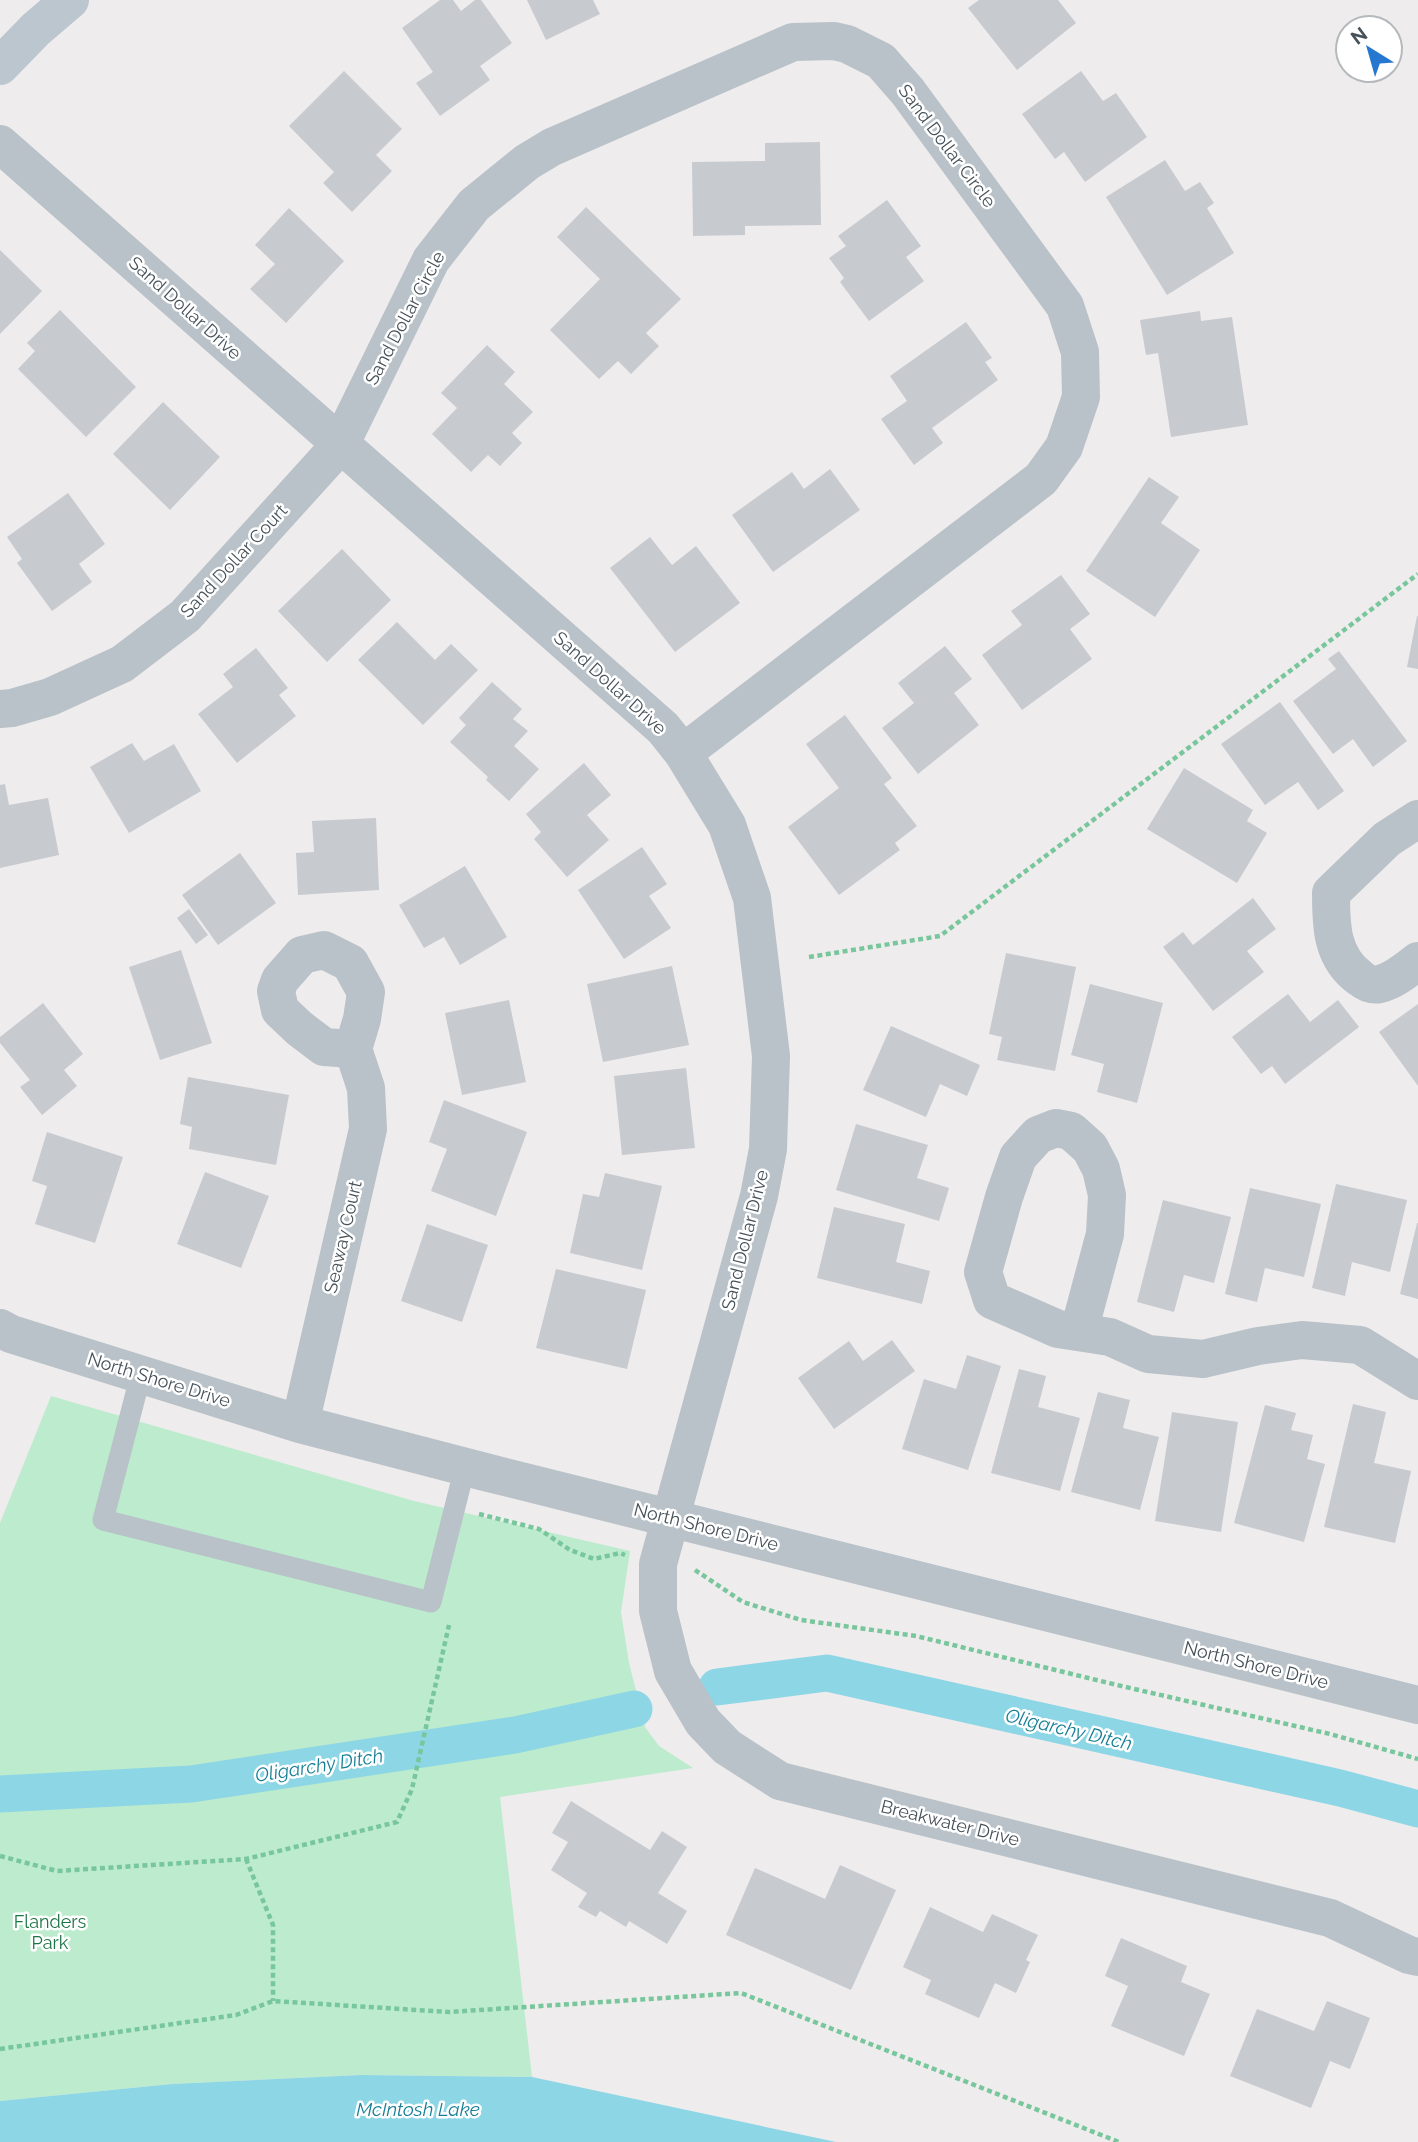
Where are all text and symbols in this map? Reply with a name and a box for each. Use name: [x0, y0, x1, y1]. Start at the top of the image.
north arrow: [1334, 14, 1404, 84]
text: N: [1346, 22, 1371, 49]
street label: Sand Dollar Circle: [894, 80, 1001, 212]
street label: Sand Dollar Circle: [360, 247, 449, 388]
street label: Sand Dollar Drive: [125, 252, 246, 364]
street label: Sand Dollar Court: [176, 500, 291, 622]
street label: Sand Dollar Drive: [550, 627, 671, 739]
street label: Sand Dollar Drive: [717, 1167, 772, 1312]
street label: Seaway Court: [319, 1179, 366, 1295]
street label: North Shore Drive: [85, 1348, 233, 1411]
street label: North Shore Drive: [632, 1498, 781, 1555]
street label: North Shore Drive: [1182, 1636, 1331, 1693]
water label: Oligarchy Ditch: [1004, 1704, 1134, 1754]
water label: Oligarchy Ditch: [253, 1744, 385, 1786]
street label: Breakwater Drive: [879, 1795, 1022, 1850]
park label: Flanders Park: [14, 1911, 87, 1953]
water label: McIntosh Lake: [356, 2098, 480, 2120]

